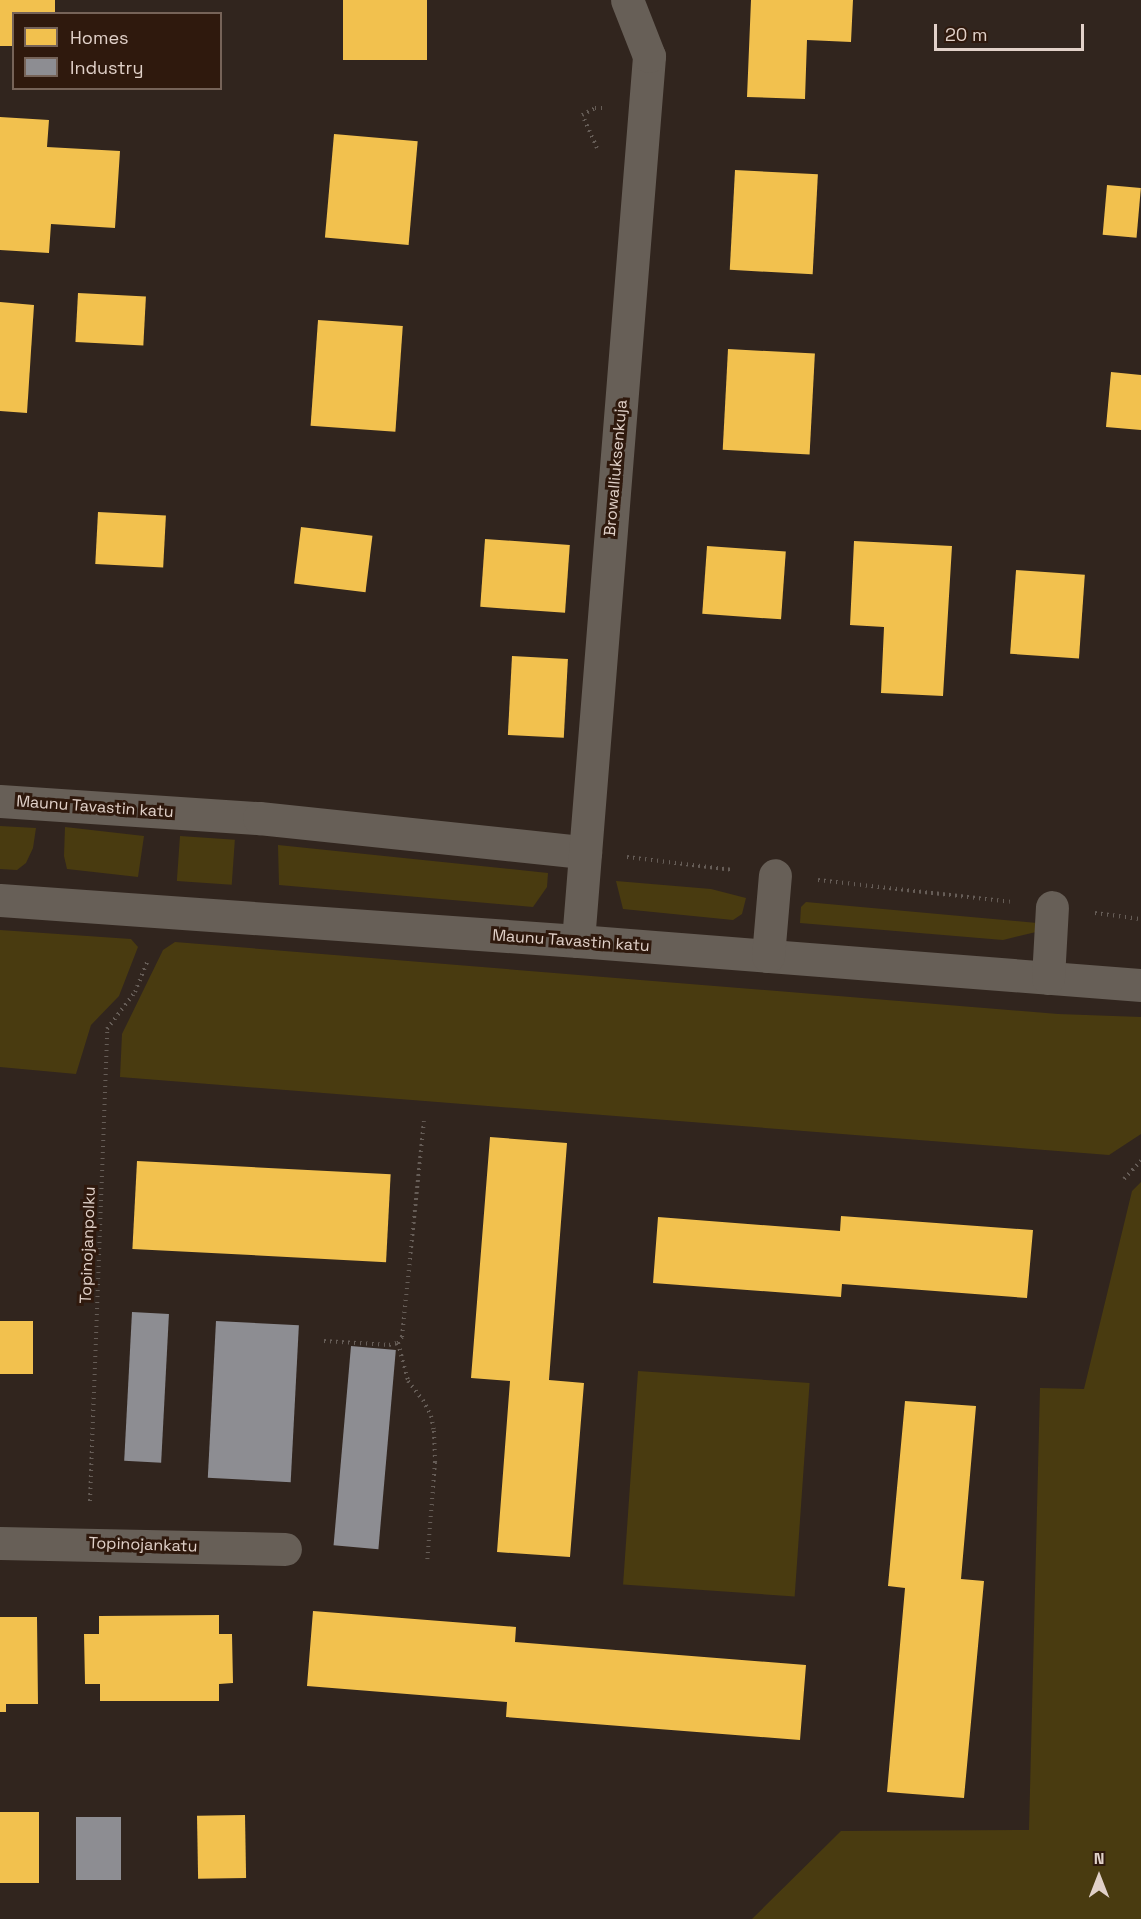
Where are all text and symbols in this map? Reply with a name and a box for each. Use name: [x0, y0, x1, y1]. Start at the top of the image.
legend: [12, 12, 222, 90]
scale bar: [937, 12, 1087, 50]
text: 20 m: [945, 23, 988, 46]
text: Homes: [70, 26, 129, 49]
text: Industry: [70, 56, 143, 79]
street label: Browalliuksenkuja: [600, 399, 632, 537]
street label: Maunu Tavastin katu: [15, 792, 175, 822]
street label: Maunu Tavastin katu: [491, 926, 651, 956]
street label: Topinojanpolku: [76, 1186, 100, 1304]
street label: Topinojankatu: [88, 1534, 198, 1556]
north arrow: [1069, 1847, 1129, 1907]
text: N: [1094, 1848, 1104, 1869]

